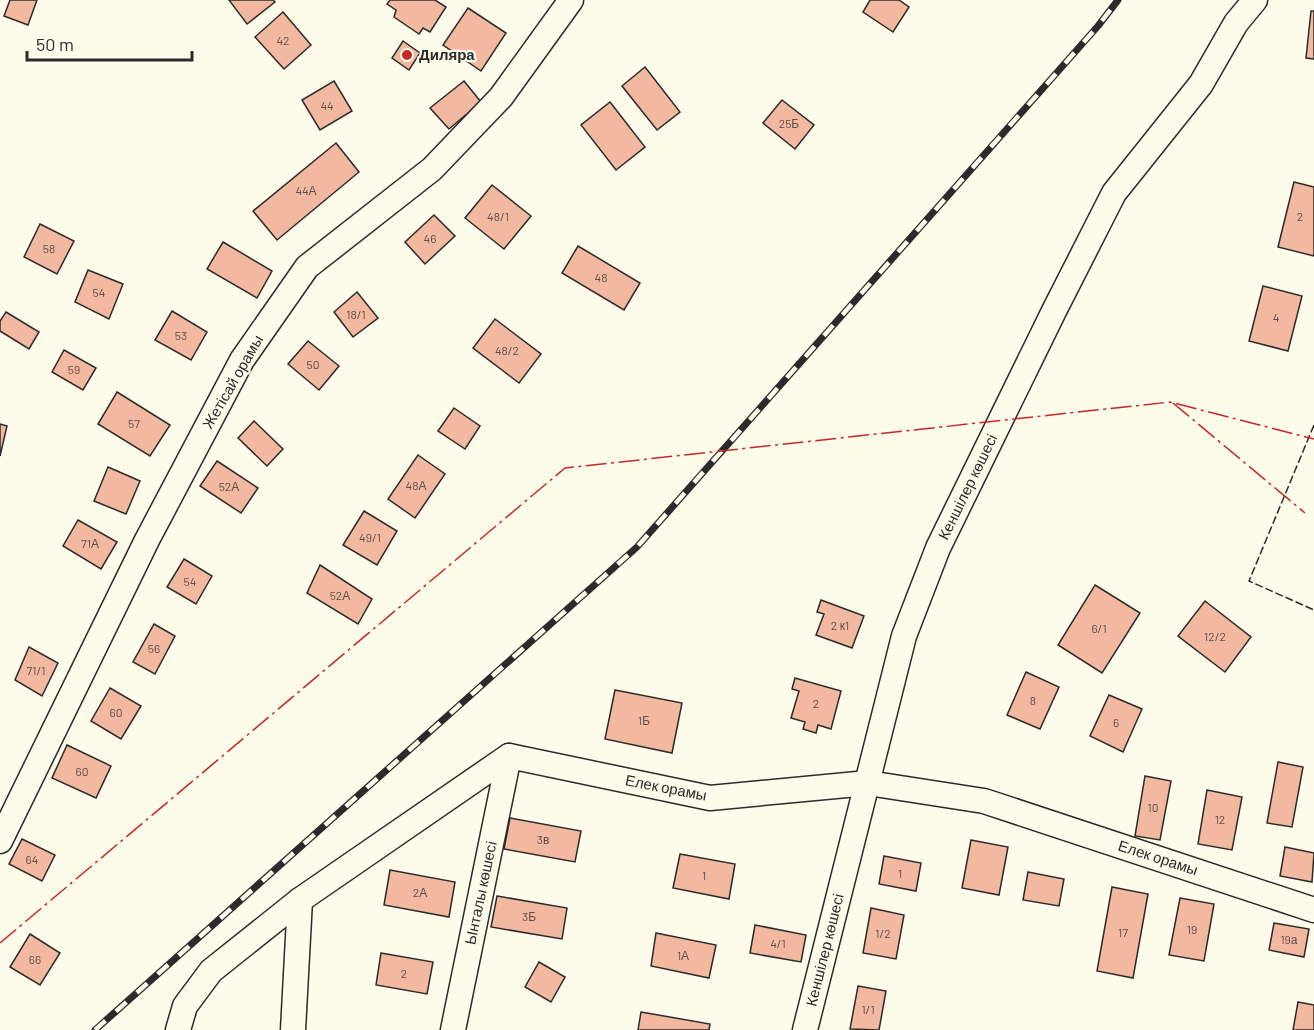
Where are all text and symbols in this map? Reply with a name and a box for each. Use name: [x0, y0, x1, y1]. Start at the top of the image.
scale bar: [27, 24, 192, 62]
text: 50 m: [36, 33, 74, 55]
house number: 42: [276, 33, 290, 47]
place label: Диляра: [419, 45, 475, 63]
marker: Диляра: [400, 48, 414, 62]
house number: 44: [320, 98, 334, 112]
house number: 25Б: [779, 116, 799, 130]
house number: 44А: [295, 183, 317, 197]
house number: 48/1: [487, 209, 509, 223]
house number: 2: [1297, 209, 1303, 223]
house number: 46: [424, 231, 436, 245]
house number: 58: [43, 241, 55, 255]
house number: 48: [595, 270, 607, 284]
house number: 54: [93, 285, 105, 299]
house number: 18/1: [346, 307, 366, 321]
house number: 4: [1273, 310, 1279, 324]
house number: 53: [175, 328, 187, 342]
street label: Жетісай орамы: [198, 332, 266, 431]
house number: 48/2: [495, 343, 519, 357]
house number: 50: [307, 357, 319, 371]
house number: 59: [68, 362, 80, 376]
house number: 57: [128, 416, 140, 430]
street label: Кеншілер көшесі: [934, 431, 1000, 542]
house number: 48А: [406, 478, 426, 492]
house number: 52А: [219, 479, 239, 493]
house number: 49/1: [359, 530, 381, 544]
house number: 71А: [81, 536, 99, 550]
house number: 54: [184, 574, 196, 588]
house number: 52А: [330, 588, 350, 602]
house number: 2 к1: [831, 618, 849, 632]
house number: 6/1: [1091, 621, 1107, 635]
house number: 12/2: [1204, 629, 1226, 643]
house number: 56: [148, 641, 160, 655]
house number: 71/1: [27, 663, 45, 677]
house number: 8: [1030, 693, 1036, 707]
house number: 2: [813, 696, 819, 710]
house number: 60: [110, 705, 122, 719]
house number: 1Б: [638, 713, 650, 727]
house number: 6: [1113, 715, 1119, 729]
house number: 60: [76, 764, 88, 778]
street label: Елек орамы: [624, 770, 709, 804]
house number: 10: [1148, 800, 1158, 814]
house number: 12: [1215, 812, 1225, 826]
house number: 3в: [537, 832, 549, 846]
street label: Елек орамы: [1116, 836, 1200, 878]
street label: Ынталы көшесі: [460, 839, 500, 946]
house number: 64: [26, 852, 38, 866]
house number: 1: [898, 866, 902, 880]
house number: 1: [702, 868, 706, 882]
house number: 2А: [413, 885, 427, 899]
street label: Кеншілер көшесі: [801, 892, 847, 1008]
house number: 3Б: [522, 909, 536, 923]
house number: 19: [1187, 922, 1197, 936]
house number: 17: [1118, 925, 1128, 939]
house number: 1/2: [875, 926, 891, 940]
house number: 19а: [1280, 932, 1298, 946]
house number: 4/1: [770, 936, 786, 950]
house number: 1А: [677, 948, 689, 962]
house number: 66: [29, 952, 41, 966]
house number: 2: [401, 966, 407, 980]
house number: 1/1: [861, 1002, 875, 1016]

